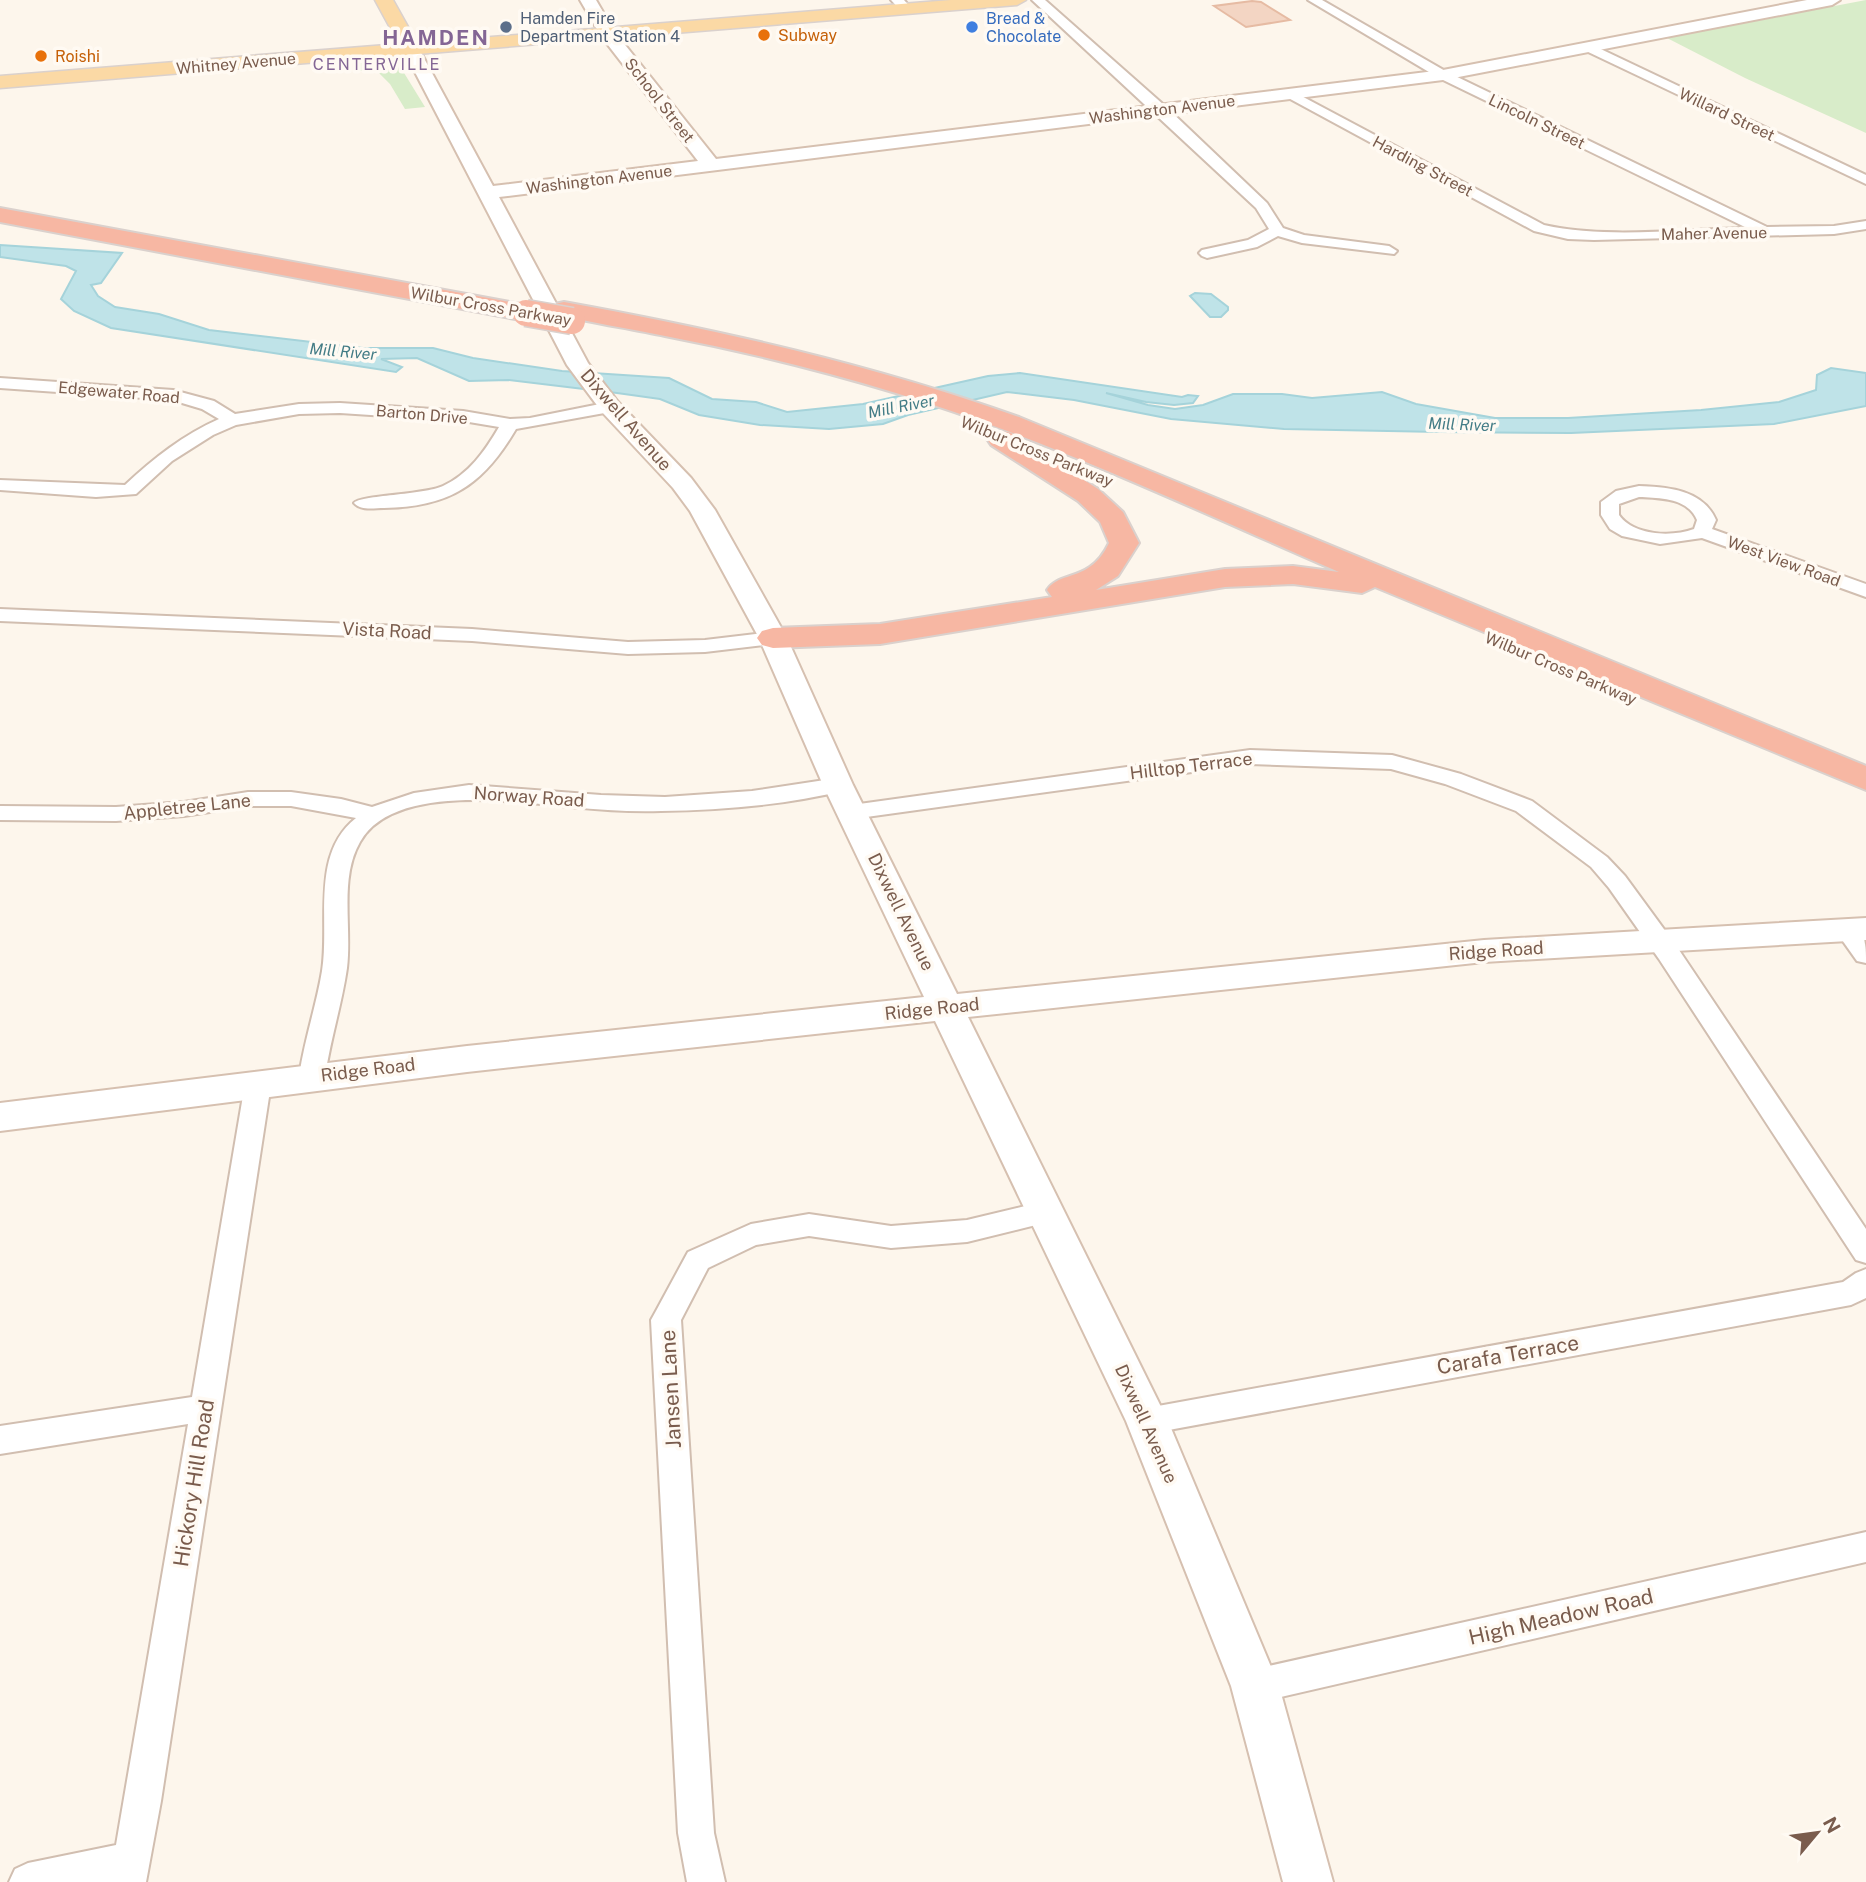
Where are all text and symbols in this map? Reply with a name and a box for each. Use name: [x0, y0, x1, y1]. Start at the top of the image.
place label: Hamden Fire Department Station 4: [520, 9, 680, 46]
place label: Bread & Chocolate: [986, 9, 1061, 46]
marker: Hamden Fire Department Station 4: [498, 19, 514, 35]
marker: Bread & Chocolate: [964, 19, 980, 35]
district label: HAMDEN: [382, 25, 490, 50]
place label: Subway: [778, 26, 837, 45]
marker: Subway: [756, 27, 772, 43]
place label: Roishi: [55, 47, 100, 66]
marker: Roishi: [33, 48, 49, 64]
street label: Whitney Avenue: [175, 49, 297, 78]
street label: School Street: [621, 54, 699, 146]
district label: CENTERVILLE: [313, 55, 441, 74]
street label: Willard Street: [1676, 84, 1778, 145]
street label: Lincoln Street: [1485, 90, 1588, 153]
street label: Washington Avenue: [1088, 91, 1236, 128]
street label: Harding Street: [1369, 132, 1476, 201]
street label: Washington Avenue: [525, 161, 673, 198]
street label: Maher Avenue: [1661, 223, 1767, 244]
street label: Wilbur Cross Parkway: [409, 283, 573, 330]
water label: Mill River: [309, 339, 378, 364]
street label: Dixwell Avenue: [576, 364, 676, 475]
street label: Edgewater Road: [57, 378, 180, 407]
water label: Mill River: [866, 391, 937, 422]
street label: Barton Drive: [375, 401, 469, 428]
street label: Wilbur Cross Parkway: [958, 412, 1116, 491]
water label: Mill River: [1428, 414, 1497, 435]
street label: West View Road: [1725, 532, 1843, 591]
street label: Vista Road: [342, 618, 432, 643]
street label: Wilbur Cross Parkway: [1482, 628, 1640, 709]
street label: Hilltop Terrace: [1128, 748, 1254, 783]
street label: Norway Road: [473, 782, 585, 811]
street label: Appletree Lane: [122, 789, 252, 824]
street label: Dixwell Avenue: [864, 850, 939, 974]
street label: Ridge Road: [1448, 937, 1544, 964]
street label: Ridge Road: [884, 993, 980, 1024]
street label: Ridge Road: [319, 1053, 416, 1086]
street label: Jansen Lane: [655, 1329, 686, 1449]
street label: Carafa Terrace: [1435, 1330, 1581, 1379]
street label: Dixwell Avenue: [1111, 1361, 1182, 1487]
street label: Hickory Hill Road: [168, 1397, 219, 1568]
street label: High Meadow Road: [1466, 1583, 1656, 1650]
north arrow: [1782, 1798, 1852, 1868]
text: N: [1819, 1813, 1845, 1837]

